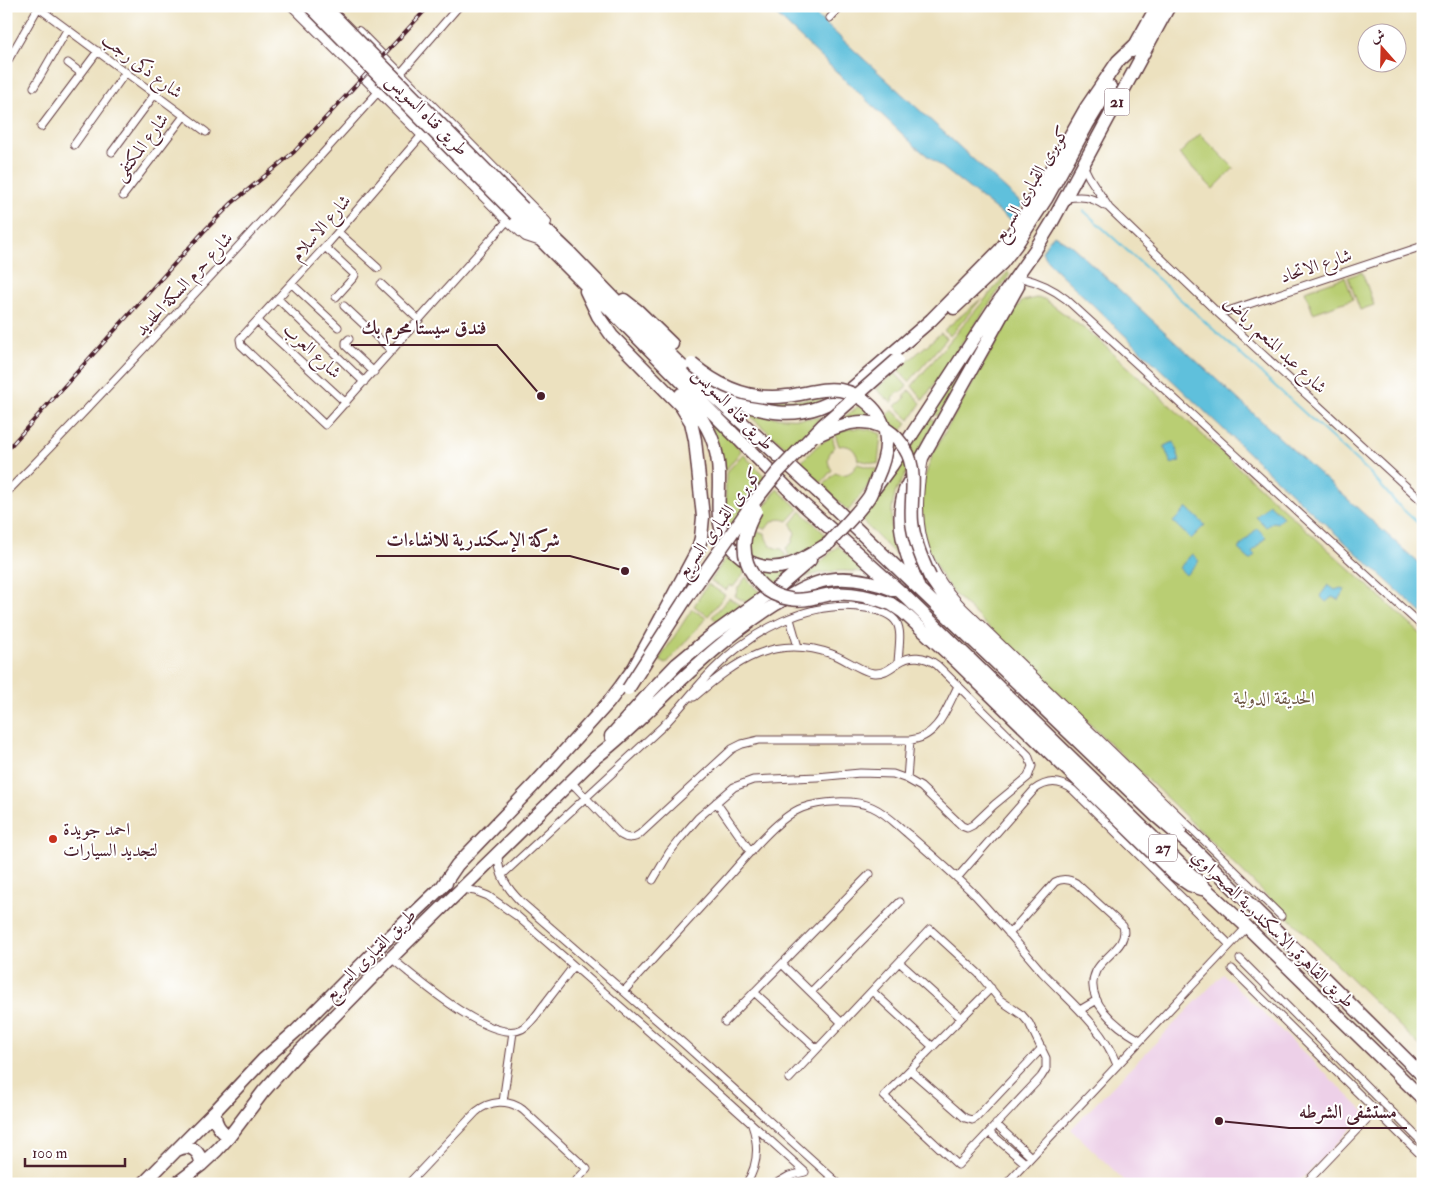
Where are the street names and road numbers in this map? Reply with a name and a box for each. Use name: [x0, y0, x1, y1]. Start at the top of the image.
street label: شارع ذكى رجب: [95, 27, 188, 106]
street label: طريق قناه السويس: [381, 69, 473, 161]
road number: 21: [1104, 88, 1130, 115]
street label: شارع المكتفى: [108, 109, 176, 187]
street label: كوبرى القبارى السريع: [987, 122, 1078, 248]
street label: شارع الاسلام: [286, 190, 359, 269]
street label: شارع حرم السكة الحديد: [130, 227, 241, 343]
street label: شارع الاتحاد: [1277, 244, 1356, 291]
street label: شارع عبد المنعم رياض: [1215, 291, 1332, 403]
street label: شارع العرب: [276, 318, 346, 386]
street label: طريق قناه السويس: [687, 362, 779, 456]
street label: كوبرى القبارى السريع: [671, 463, 770, 585]
road number: 27: [1149, 834, 1177, 861]
street label: طريق القاهرة, الاسكندرية الصحراوي: [1184, 845, 1360, 1015]
street label: طريق القبارى السريع: [319, 904, 424, 1009]

